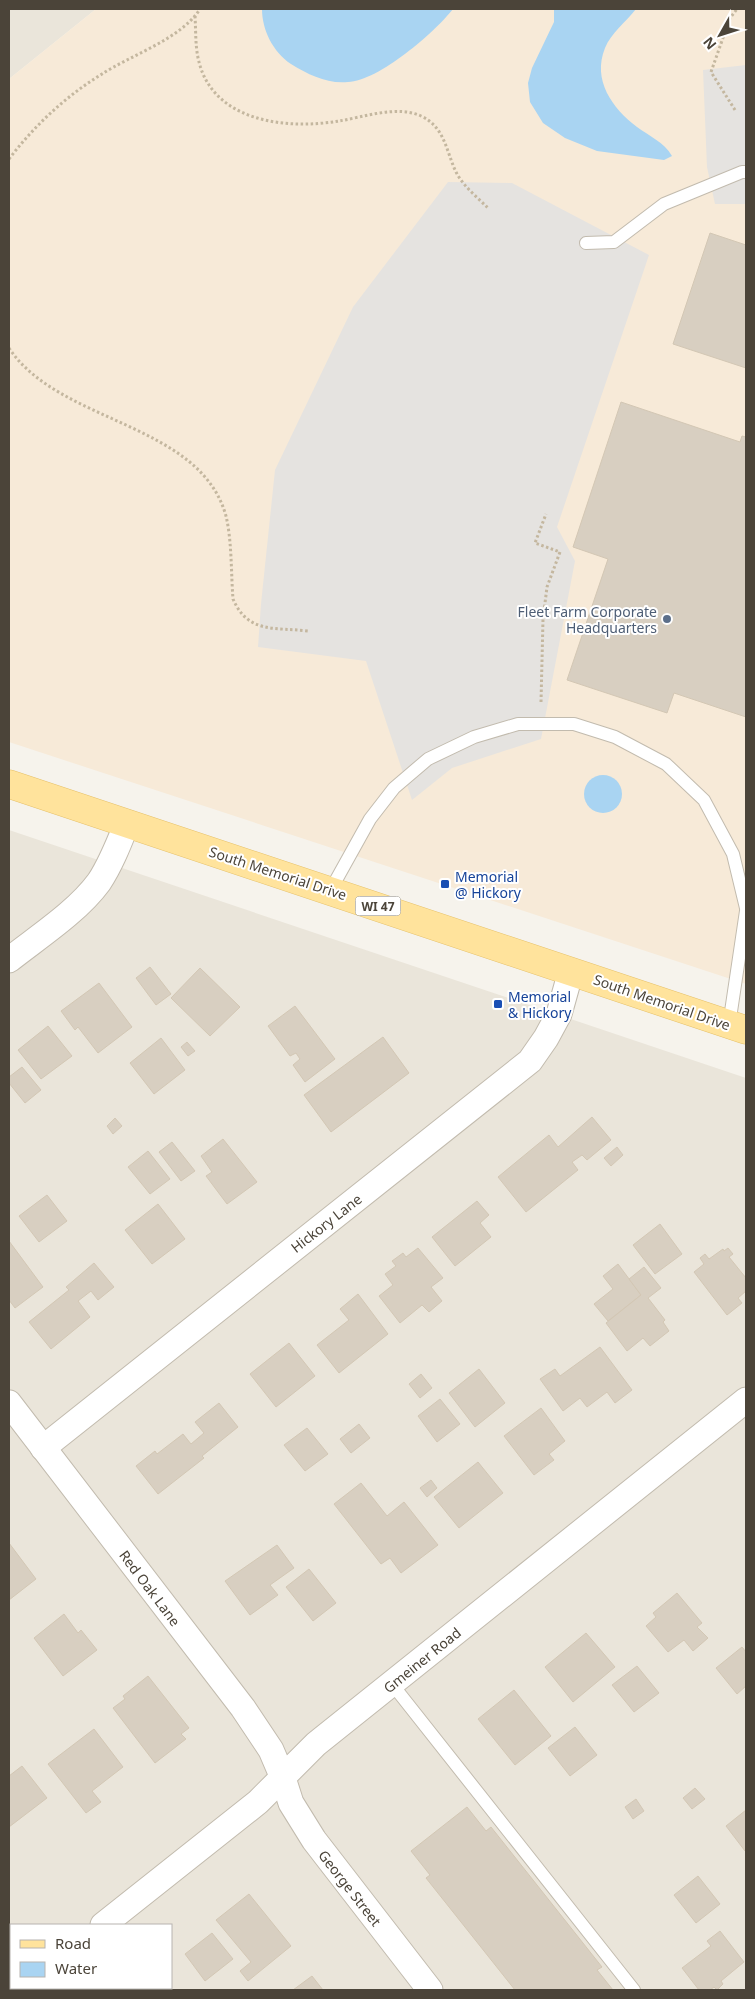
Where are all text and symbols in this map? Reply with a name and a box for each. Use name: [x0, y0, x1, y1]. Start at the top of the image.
north arrow: [695, 10, 745, 60]
text: N: [699, 33, 720, 54]
place label: Fleet Farm Corporate Headquarters: [518, 602, 657, 637]
marker: Fleet Farm Corporate Headquarters: [661, 613, 673, 625]
street label: South Memorial Drive: [207, 842, 349, 904]
place label: Memorial @ Hickory: [455, 867, 522, 902]
marker: Memorial @ Hickory: [439, 878, 451, 890]
road number: WI 47: [356, 896, 400, 916]
street label: South Memorial Drive: [591, 970, 733, 1034]
place label: Memorial & Hickory: [508, 987, 572, 1022]
marker: Memorial & Hickory: [492, 998, 504, 1010]
street label: Hickory Lane: [287, 1189, 365, 1257]
street label: Red Oak Lane: [115, 1546, 185, 1630]
street label: Gmeiner Road: [379, 1623, 465, 1697]
street label: George Street: [314, 1846, 386, 1930]
legend: [10, 1924, 172, 1989]
text: Road: [55, 1933, 91, 1953]
text: Water: [55, 1958, 97, 1978]

